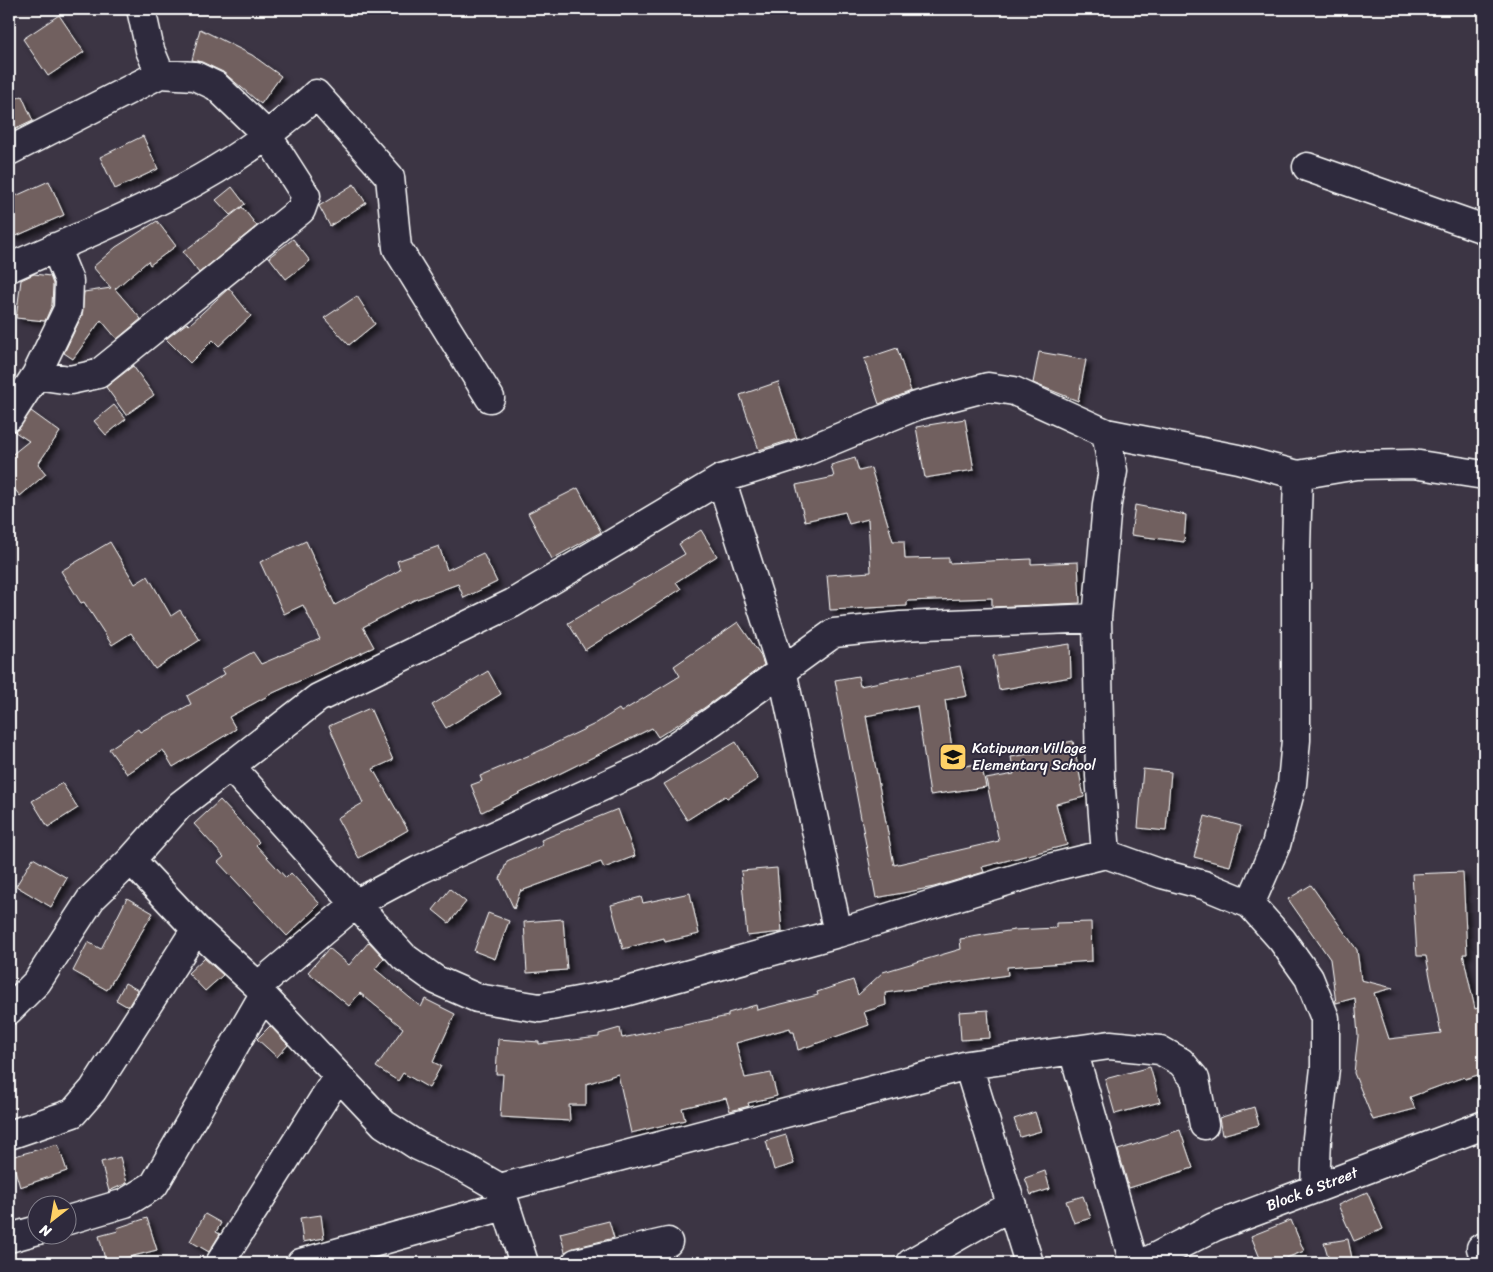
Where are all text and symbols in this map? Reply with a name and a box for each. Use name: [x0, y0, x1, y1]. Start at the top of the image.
place label: Katipunan Village Elementary School: [972, 735, 1097, 778]
school or university icon: Katipunan Village Elementary School: [938, 742, 968, 772]
street label: Block 6 Street: [1262, 1159, 1363, 1218]
north arrow: [28, 1194, 78, 1244]
text: N: [35, 1217, 57, 1244]

